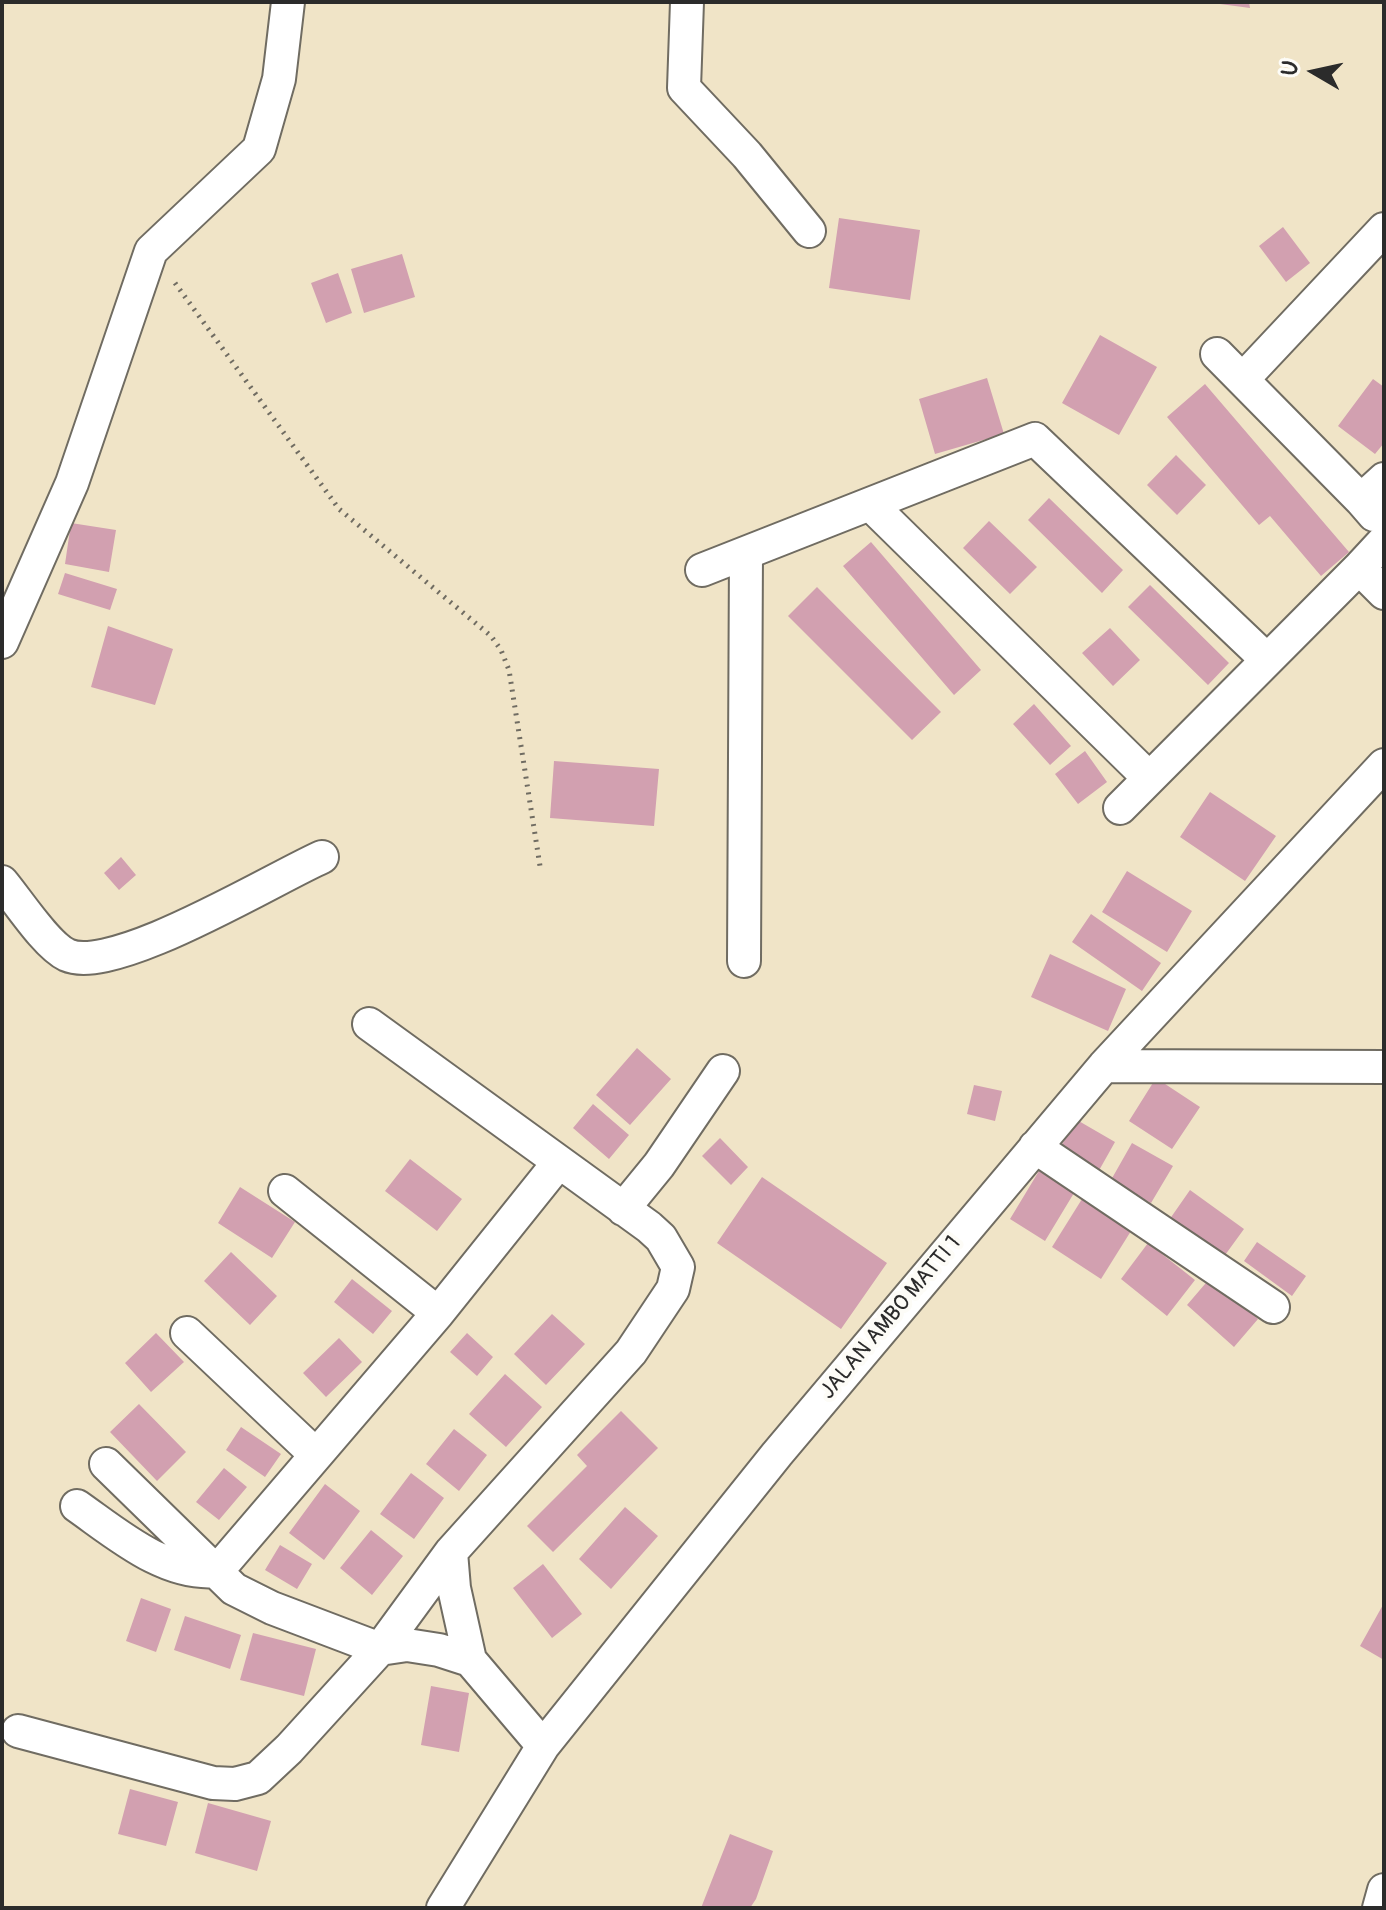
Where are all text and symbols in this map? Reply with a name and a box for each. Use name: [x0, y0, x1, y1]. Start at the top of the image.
north arrow: [1274, 32, 1354, 112]
text: U: [1275, 59, 1305, 78]
street label: JALAN AMBO MATTI 1: [815, 1231, 967, 1405]

